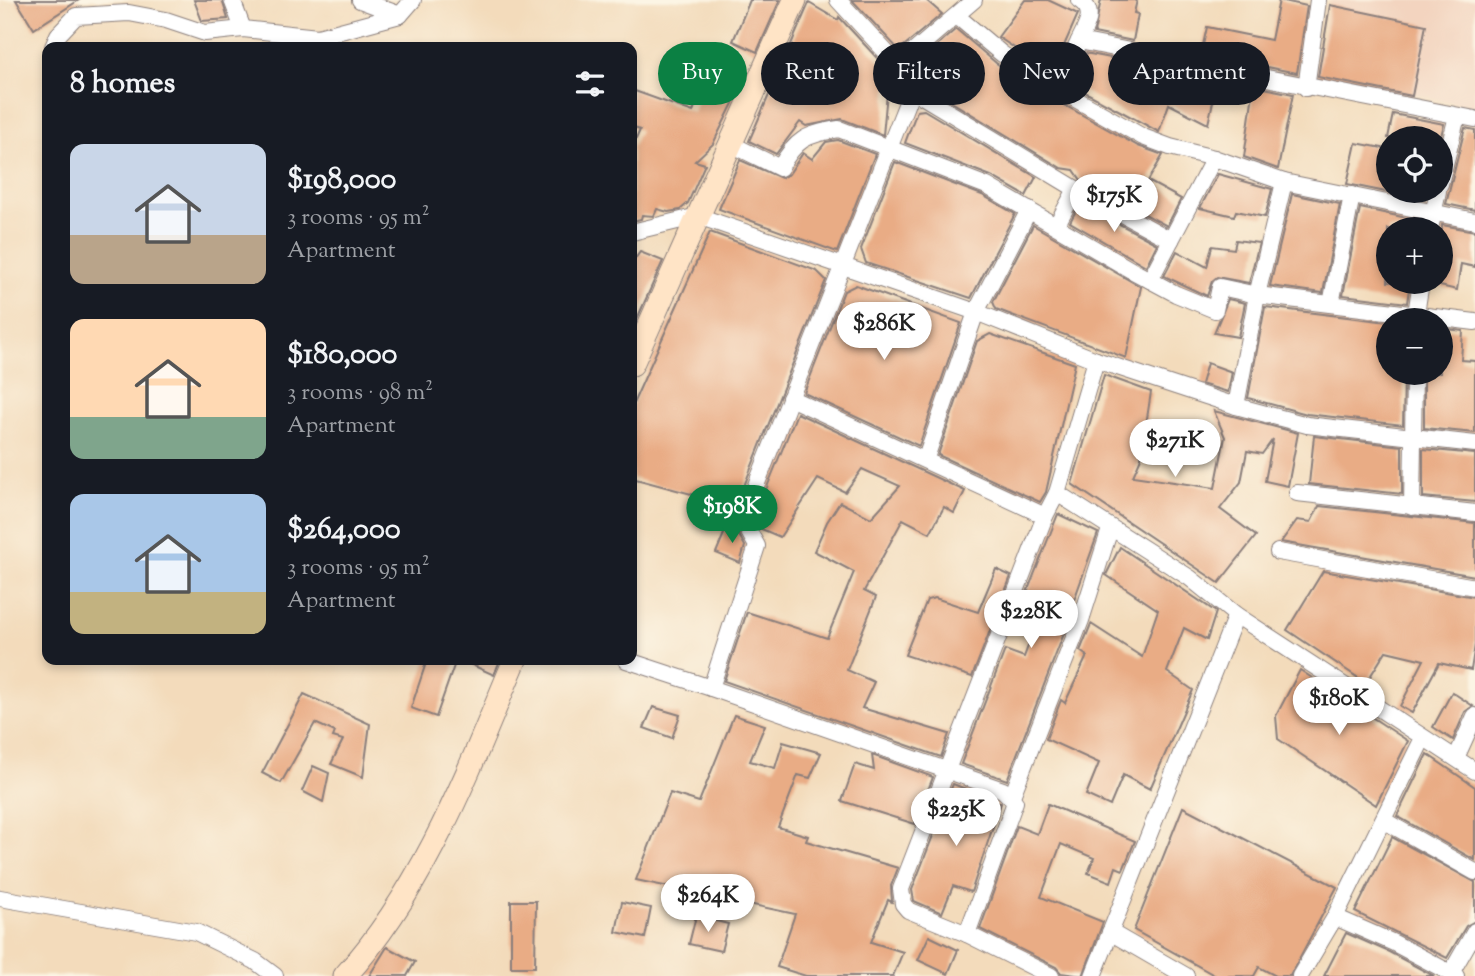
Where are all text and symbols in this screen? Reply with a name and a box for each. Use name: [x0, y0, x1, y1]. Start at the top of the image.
chip: Buy: [658, 42, 747, 105]
chip: Rent: [761, 42, 859, 105]
chip: Filters: [873, 42, 985, 105]
chip: New: [999, 42, 1094, 105]
chip: Apartment: [1108, 42, 1270, 105]
text: 8 homes: [70, 63, 175, 106]
icon: filters: [571, 65, 609, 103]
map controls: [1376, 126, 1453, 385]
button: locate: [1376, 126, 1453, 203]
text: $198,000: [287, 159, 396, 202]
icon: home: [126, 172, 210, 256]
pin: $175K: [1065, 174, 1163, 234]
text: $175K: [1086, 180, 1142, 213]
text: 3 rooms · 95 m²: [287, 202, 430, 235]
button: +: [1376, 217, 1453, 294]
text: Apartment: [287, 235, 396, 268]
pin: $286K: [835, 302, 933, 362]
text: $286K: [853, 308, 915, 341]
button: −: [1376, 308, 1453, 385]
text: $180,000: [287, 334, 398, 377]
icon: home: [126, 347, 210, 431]
text: 3 rooms · 98 m²: [287, 377, 433, 410]
text: Apartment: [287, 410, 396, 443]
pin: $271K: [1126, 420, 1224, 479]
text: $271K: [1145, 425, 1205, 458]
pin: $198K: [683, 486, 781, 545]
text: $198K: [702, 491, 762, 524]
text: $264,000: [287, 509, 401, 552]
icon: home: [126, 522, 210, 606]
text: 3 rooms · 95 m²: [287, 552, 430, 585]
text: Apartment: [287, 585, 396, 618]
pin: $228K: [982, 590, 1080, 650]
text: $228K: [1000, 596, 1062, 629]
pin: $180K: [1290, 678, 1388, 737]
text: $180K: [1309, 683, 1369, 716]
pin: $225K: [907, 788, 1005, 848]
text: $225K: [927, 794, 985, 827]
pin: $264K: [659, 874, 757, 934]
text: $264K: [677, 880, 739, 913]

